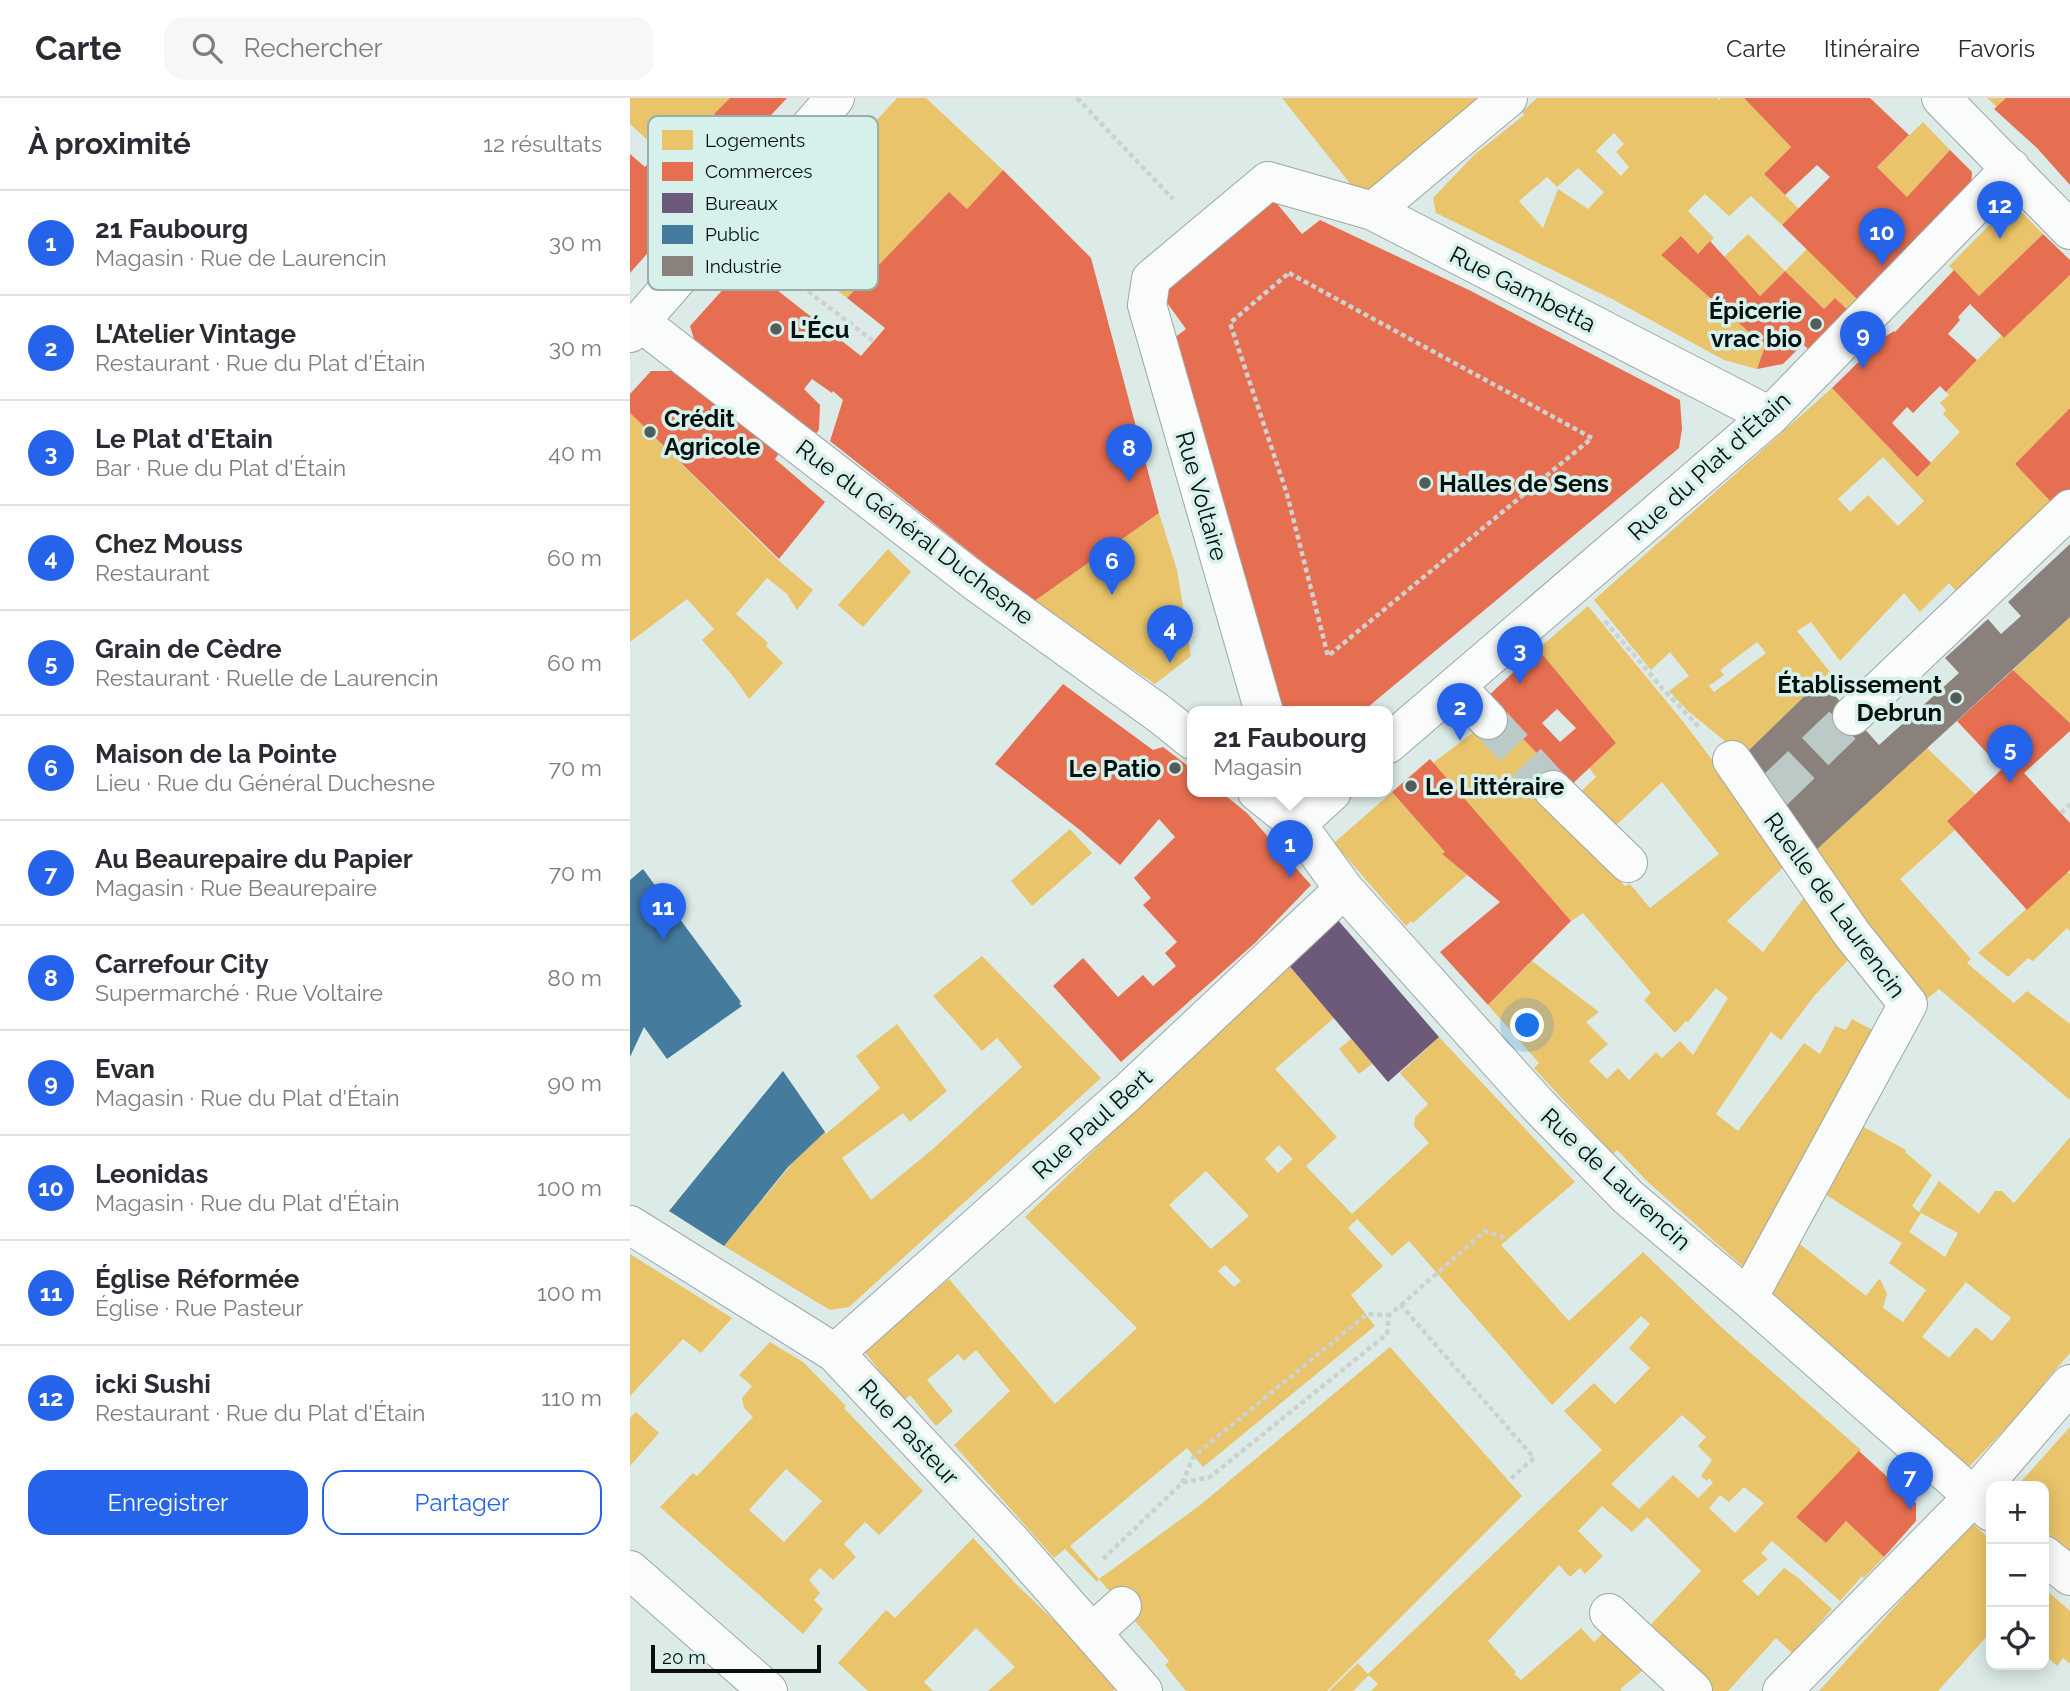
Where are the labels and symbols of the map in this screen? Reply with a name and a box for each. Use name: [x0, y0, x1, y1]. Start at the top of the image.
legend: [648, 116, 878, 290]
text: Logements: [705, 129, 805, 151]
text: Commerces: [705, 160, 812, 182]
pin: 12: [1977, 181, 2023, 239]
text: Bureaux: [705, 192, 778, 214]
pin: 10: [1859, 208, 1905, 266]
text: Public: [705, 223, 760, 245]
street label: Rue Gambetta: [1445, 240, 1601, 338]
text: Industrie: [705, 255, 781, 277]
place label: Épicerie vrac bio: [1709, 296, 1802, 353]
pin: 9: [1840, 311, 1886, 369]
place label: L'Écu: [790, 315, 850, 344]
marker: Épicerie vrac bio: [1808, 316, 1824, 332]
marker: L'Écu: [768, 321, 784, 337]
street label: Rue du Plat d'Étain: [1622, 386, 1796, 546]
place label: Crédit Agricole: [664, 404, 760, 461]
marker: Crédit Agricole: [642, 424, 658, 440]
pin: 8: [1106, 424, 1152, 482]
street label: Rue Voltaire: [1170, 428, 1234, 564]
street label: Rue du Général Duchesne: [790, 433, 1040, 631]
place label: Halles de Sens: [1439, 469, 1609, 498]
marker: Halles de Sens: [1417, 475, 1433, 491]
pin: 6: [1089, 537, 1135, 595]
pin: 4: [1147, 605, 1193, 663]
pin: 3: [1497, 626, 1543, 684]
place label: Établissement Debrun: [1777, 670, 1942, 727]
pin: 2: [1437, 683, 1483, 741]
marker: Établissement Debrun: [1948, 690, 1964, 706]
pin: 5: [1987, 725, 2033, 783]
place label: Le Patio: [1069, 754, 1161, 783]
marker: Le Patio: [1167, 760, 1183, 776]
place label: Le Littéraire: [1425, 772, 1564, 801]
marker: Le Littéraire: [1403, 778, 1419, 794]
street label: Ruelle de Laurencin: [1758, 807, 1912, 1003]
pin: 1: [1267, 820, 1313, 878]
pin: 11: [640, 883, 686, 941]
your location: [1510, 1008, 1544, 1042]
street label: Rue Paul Bert: [1026, 1063, 1158, 1185]
street label: Rue de Laurencin: [1535, 1102, 1697, 1256]
street label: Rue Pasteur: [853, 1373, 966, 1491]
pin: 7: [1887, 1452, 1933, 1510]
scale bar: [651, 1642, 821, 1674]

